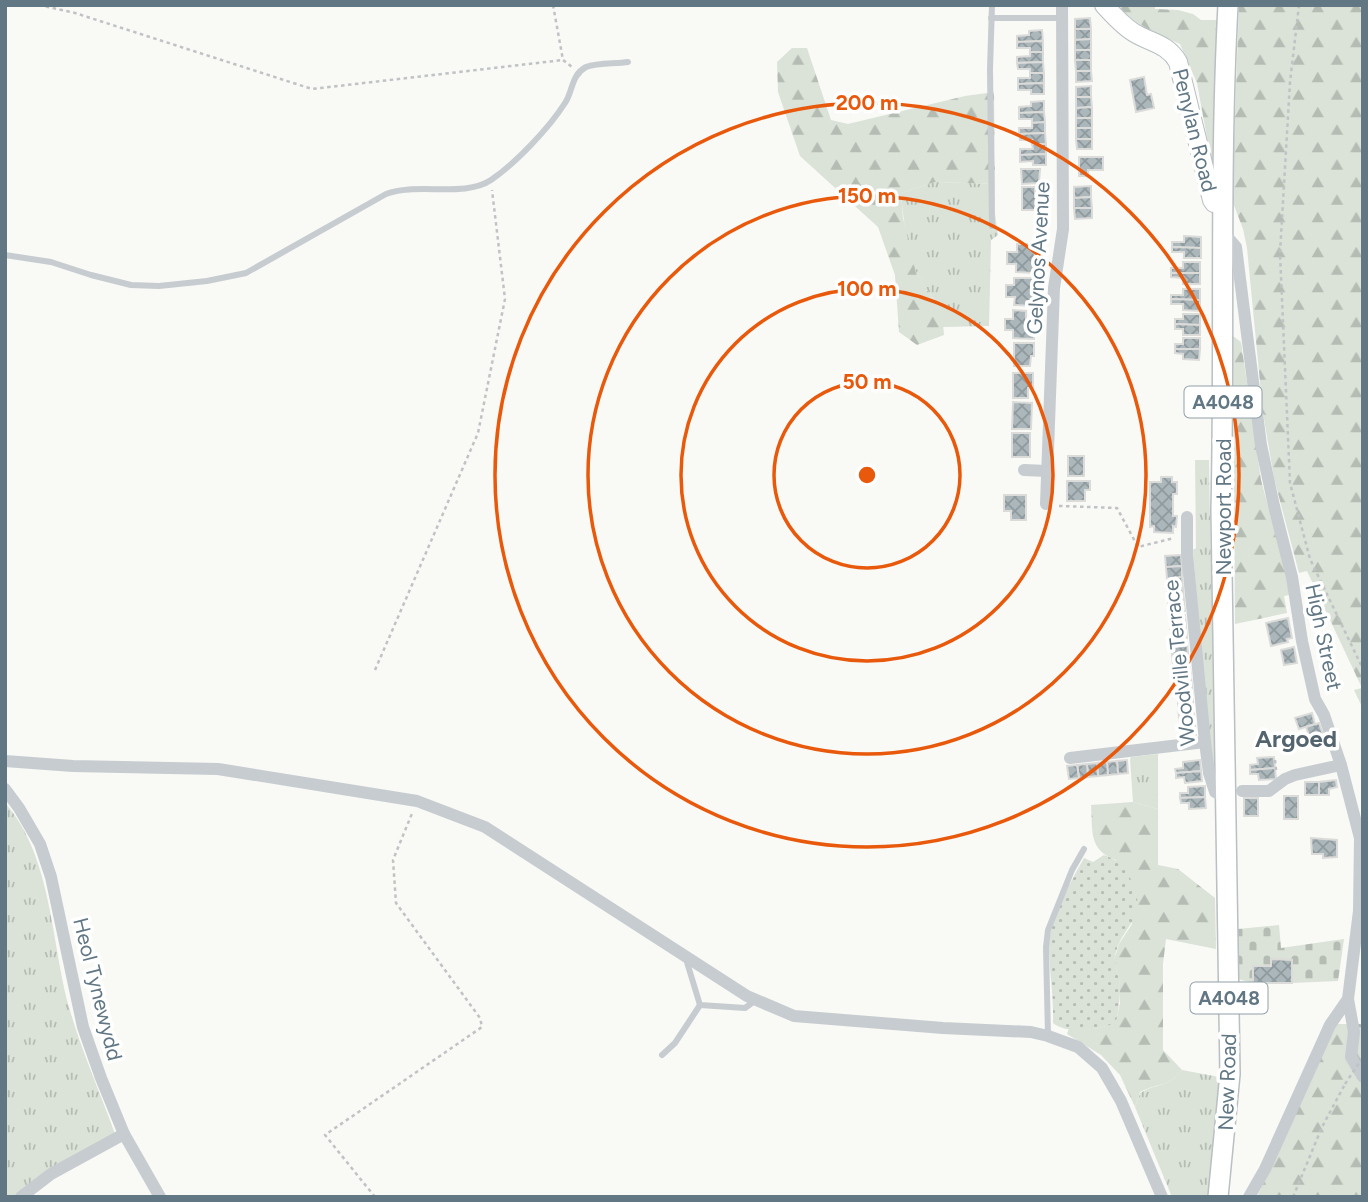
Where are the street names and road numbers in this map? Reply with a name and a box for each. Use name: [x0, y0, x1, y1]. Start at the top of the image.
street label: Penylan Road: [1168, 66, 1222, 194]
street label: Gelynos Avenue: [1022, 181, 1054, 335]
road number: A4048: [1184, 386, 1262, 418]
street label: Newport Road: [1211, 438, 1236, 576]
street label: Woodville Terrace: [1158, 579, 1200, 747]
street label: High Street: [1300, 581, 1348, 693]
street label: Heol Tynewydd: [68, 915, 128, 1063]
road number: A4048: [1190, 982, 1268, 1014]
street label: New Road: [1213, 1033, 1241, 1131]

